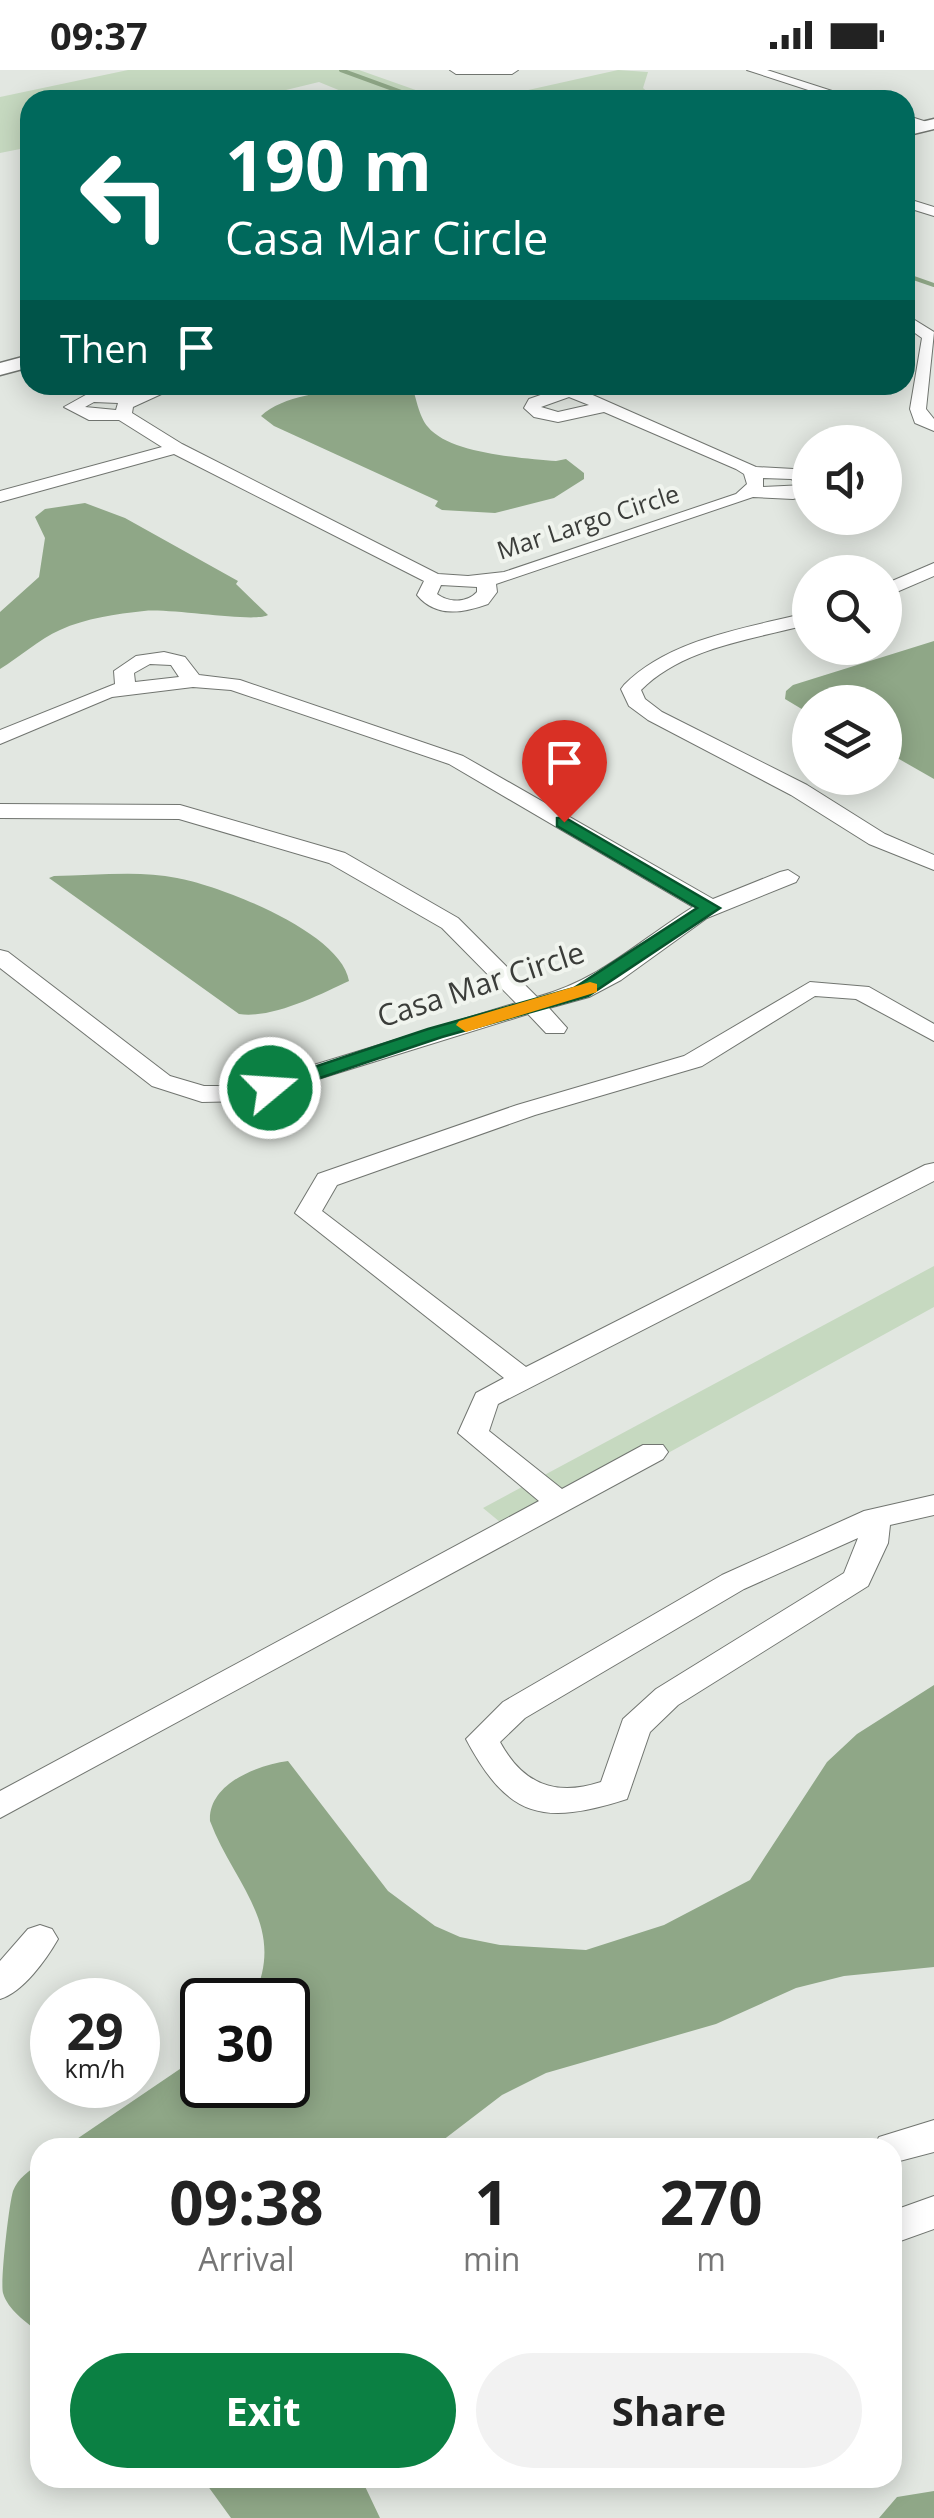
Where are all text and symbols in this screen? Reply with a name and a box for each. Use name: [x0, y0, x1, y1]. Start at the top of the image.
text: 09:37: [50, 9, 148, 61]
text: 190 m: [225, 116, 432, 212]
icon: left: [60, 130, 190, 260]
text: Casa Mar Circle: [225, 207, 548, 268]
icon: arrive: [169, 320, 224, 375]
text: Then: [60, 322, 149, 374]
map controls: [792, 425, 902, 795]
button: sound: [792, 425, 902, 535]
street label: Mar Largo Circle: [492, 476, 683, 567]
button: search: [792, 555, 902, 665]
button: layers: [792, 685, 902, 795]
pin: [522, 720, 607, 823]
icon: arrive: [537, 735, 592, 790]
street label: Casa Mar Circle: [372, 931, 589, 1036]
position arrow: [218, 1036, 322, 1140]
speed limit sign: 30: [180, 1978, 310, 2108]
text: 29: [66, 1997, 124, 2065]
text: km/h: [65, 2051, 125, 2085]
text: 09:38: [169, 2161, 324, 2243]
text: 1: [475, 2161, 509, 2243]
text: 270: [660, 2161, 763, 2243]
text: Arrival: [198, 2237, 295, 2280]
text: min: [463, 2237, 520, 2280]
text: m: [696, 2237, 726, 2280]
button: Exit: [70, 2353, 456, 2468]
button: Share: [476, 2353, 862, 2468]

